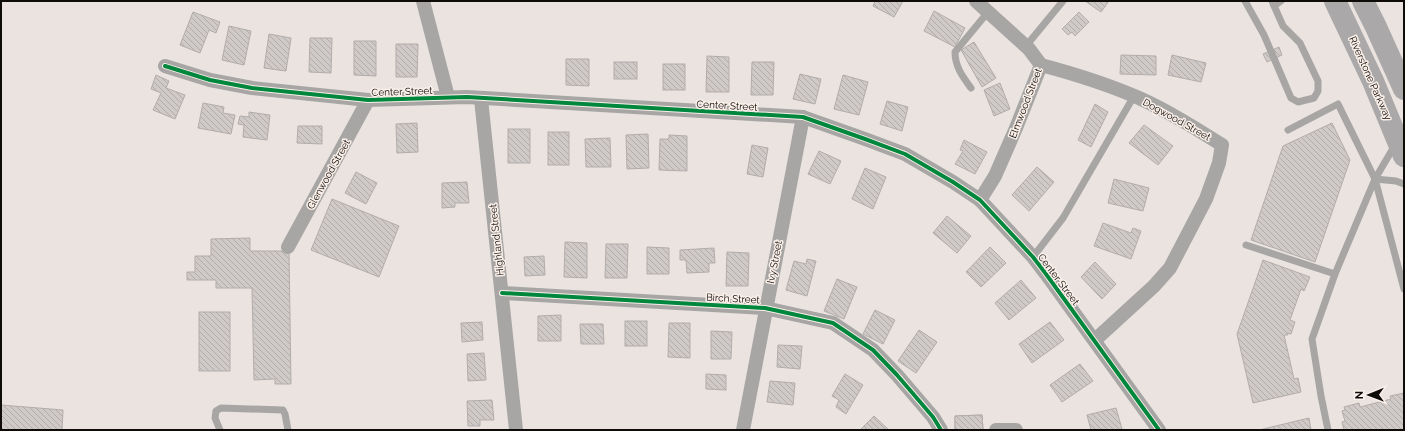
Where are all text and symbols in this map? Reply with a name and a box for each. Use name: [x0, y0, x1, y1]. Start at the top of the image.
street label: Riverstone Parkway: [1347, 35, 1394, 122]
street label: Elmwood Street: [1007, 66, 1044, 140]
street label: Center Street: [371, 85, 433, 98]
street label: Dogwood Street: [1141, 96, 1213, 143]
street label: Center Street: [696, 98, 758, 113]
street label: Glenwood Street: [305, 137, 352, 211]
street label: Highland Street: [487, 203, 506, 276]
street label: Ivy Street: [765, 239, 784, 284]
street label: Center Street: [1036, 252, 1082, 308]
street label: Birch Street: [706, 292, 761, 305]
north arrow: [1349, 375, 1389, 415]
text: N: [1353, 391, 1366, 399]

